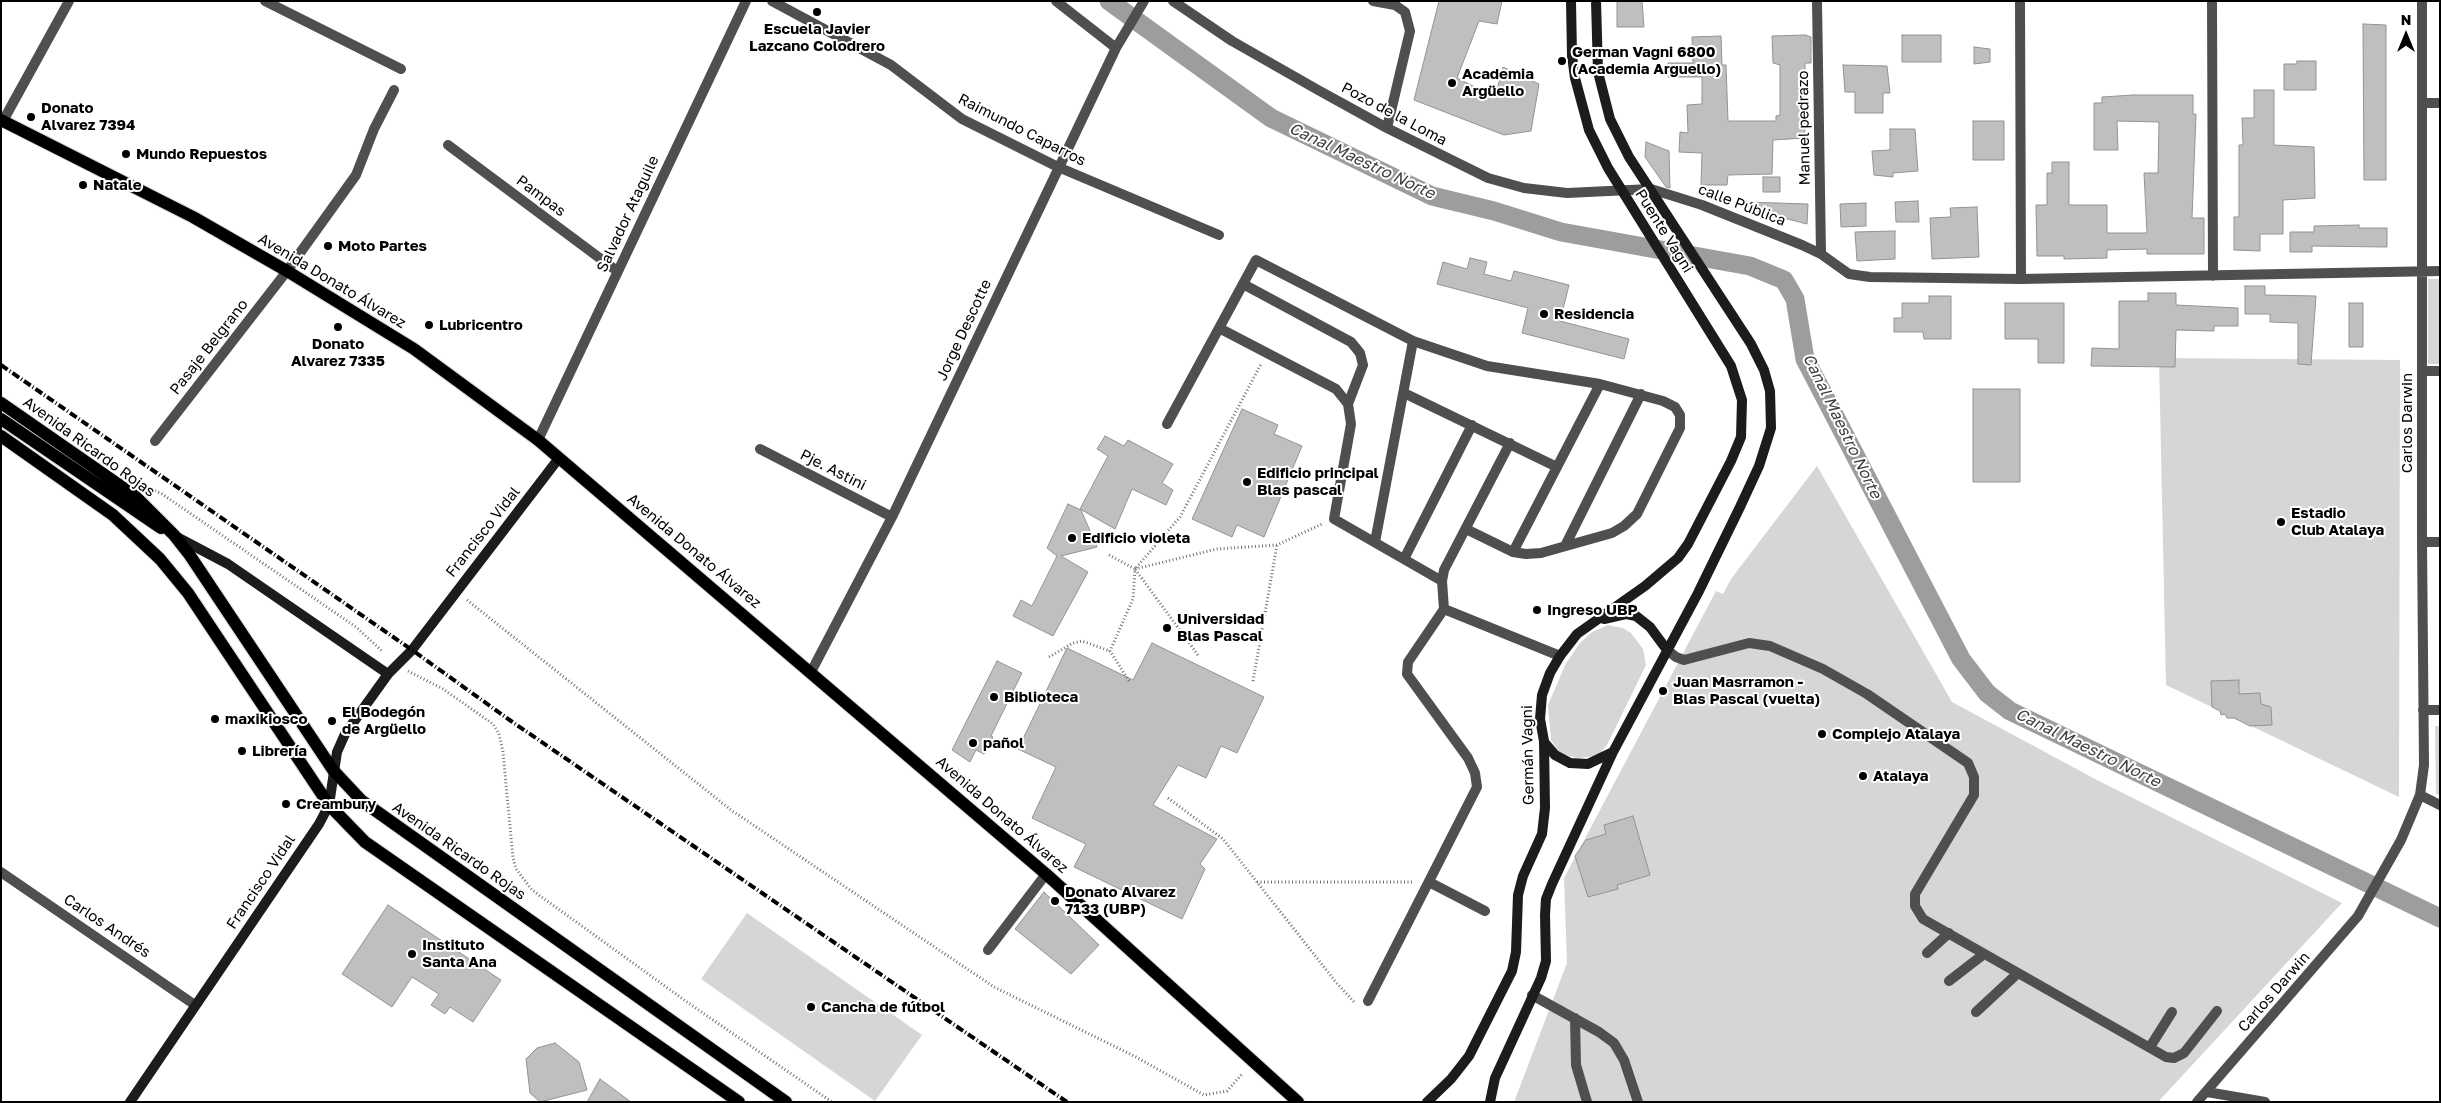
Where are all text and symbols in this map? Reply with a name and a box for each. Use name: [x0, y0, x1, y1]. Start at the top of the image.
marker: Escuela Javier Lazcano Colodrero: [811, 6, 823, 18]
north arrow: [2381, 10, 2431, 60]
text: N: [2401, 11, 2411, 28]
place label: Escuela Javier Lazcano Colodrero: [749, 20, 885, 55]
place label: German Vagni 6800 (Academia Arguello): [1572, 43, 1721, 78]
marker: German Vagni 6800 (Academia Arguello): [1556, 55, 1568, 67]
place label: Academia Argüello: [1462, 65, 1534, 100]
street label: Manuel pedrazo: [1794, 70, 1814, 186]
marker: Academia Argüello: [1446, 77, 1458, 89]
street label: Pozo de la Loma: [1338, 79, 1450, 149]
street label: Raimundo Caparros: [955, 90, 1089, 170]
place label: Donato Alvarez 7394: [41, 99, 135, 134]
marker: Donato Alvarez 7394: [25, 111, 37, 123]
water label: Canal Maestro Norte: [1286, 119, 1438, 203]
place label: Mundo Repuestos: [136, 145, 267, 163]
marker: Mundo Repuestos: [120, 148, 132, 160]
street label: Salvador Ataguile: [593, 153, 663, 275]
street label: Pampas: [513, 172, 569, 220]
place label: Natale: [93, 176, 142, 194]
marker: Natale: [77, 179, 89, 191]
street label: calle Pública: [1696, 180, 1788, 230]
street label: Puente Vagni: [1631, 186, 1697, 276]
street label: Avenida Donato Álvarez: [255, 230, 409, 332]
place label: Moto Partes: [338, 237, 427, 255]
marker: Moto Partes: [322, 240, 334, 252]
street label: Jorge Descotte: [933, 277, 995, 383]
street label: Pasaje Belgrano: [166, 296, 252, 398]
place label: Residencia: [1554, 305, 1634, 323]
marker: Residencia: [1538, 308, 1550, 320]
place label: Lubricentro: [439, 316, 523, 334]
marker: Lubricentro: [423, 319, 435, 331]
marker: Donato Alvarez 7335: [332, 321, 344, 333]
place label: Donato Alvarez 7335: [291, 335, 385, 370]
water label: Canal Maestro Norte: [1799, 351, 1885, 501]
street label: Carlos Darwin: [2398, 373, 2416, 473]
street label: Avenida Ricardo Rojas: [20, 393, 158, 501]
street label: Pje. Astini: [797, 446, 869, 494]
place label: Edificio principal Blas pascal: [1257, 464, 1379, 499]
marker: Edificio principal Blas pascal: [1241, 476, 1253, 488]
street label: Francisco Vidal: [442, 483, 524, 581]
street label: Avenida Donato Álvarez: [623, 490, 765, 612]
place label: Estadio Club Atalaya: [2291, 504, 2384, 539]
marker: Estadio Club Atalaya: [2275, 516, 2287, 528]
place label: Edificio violeta: [1082, 529, 1190, 547]
marker: Edificio violeta: [1066, 532, 1078, 544]
place label: Ingreso UBP: [1547, 601, 1638, 619]
marker: Ingreso UBP: [1531, 604, 1543, 616]
place label: Universidad Blas Pascal: [1177, 610, 1264, 645]
marker: Universidad Blas Pascal: [1161, 622, 1173, 634]
place label: Juan Masrramon - Blas Pascal (vuelta): [1673, 673, 1820, 708]
marker: Juan Masrramon - Blas Pascal (vuelta): [1657, 685, 1669, 697]
place label: Biblioteca: [1004, 688, 1078, 706]
marker: Biblioteca: [988, 691, 1000, 703]
place label: El Bodegón de Argüello: [342, 703, 426, 738]
street label: Germán Vagni: [1518, 705, 1538, 805]
water label: Canal Maestro Norte: [2013, 705, 2163, 791]
place label: maxikiosco: [225, 710, 307, 728]
marker: maxikiosco: [209, 713, 221, 725]
marker: El Bodegón de Argüello: [326, 715, 338, 727]
place label: Complejo Atalaya: [1832, 725, 1960, 743]
marker: Complejo Atalaya: [1816, 728, 1828, 740]
place label: pañol: [983, 734, 1024, 752]
marker: pañol: [967, 737, 979, 749]
place label: Librería: [252, 742, 307, 760]
marker: Librería: [236, 745, 248, 757]
street label: Avenida Donato Álvarez: [932, 753, 1072, 877]
place label: Atalaya: [1873, 767, 1929, 785]
marker: Atalaya: [1857, 770, 1869, 782]
place label: Creambury: [296, 795, 376, 813]
marker: Creambury: [280, 798, 292, 810]
street label: Avenida Ricardo Rojas: [389, 798, 529, 904]
street label: Francisco Vidal: [223, 831, 299, 933]
place label: Donato Alvarez 7133 (UBP): [1065, 883, 1176, 918]
street label: Carlos Andrés: [60, 890, 154, 962]
marker: Donato Alvarez 7133 (UBP): [1049, 895, 1061, 907]
place label: Instituto Santa Ana: [422, 936, 497, 971]
marker: Instituto Santa Ana: [406, 948, 418, 960]
street label: Carlos Darwin: [2234, 948, 2314, 1036]
place label: Cancha de fútbol: [821, 998, 945, 1016]
marker: Cancha de fútbol: [805, 1001, 817, 1013]

